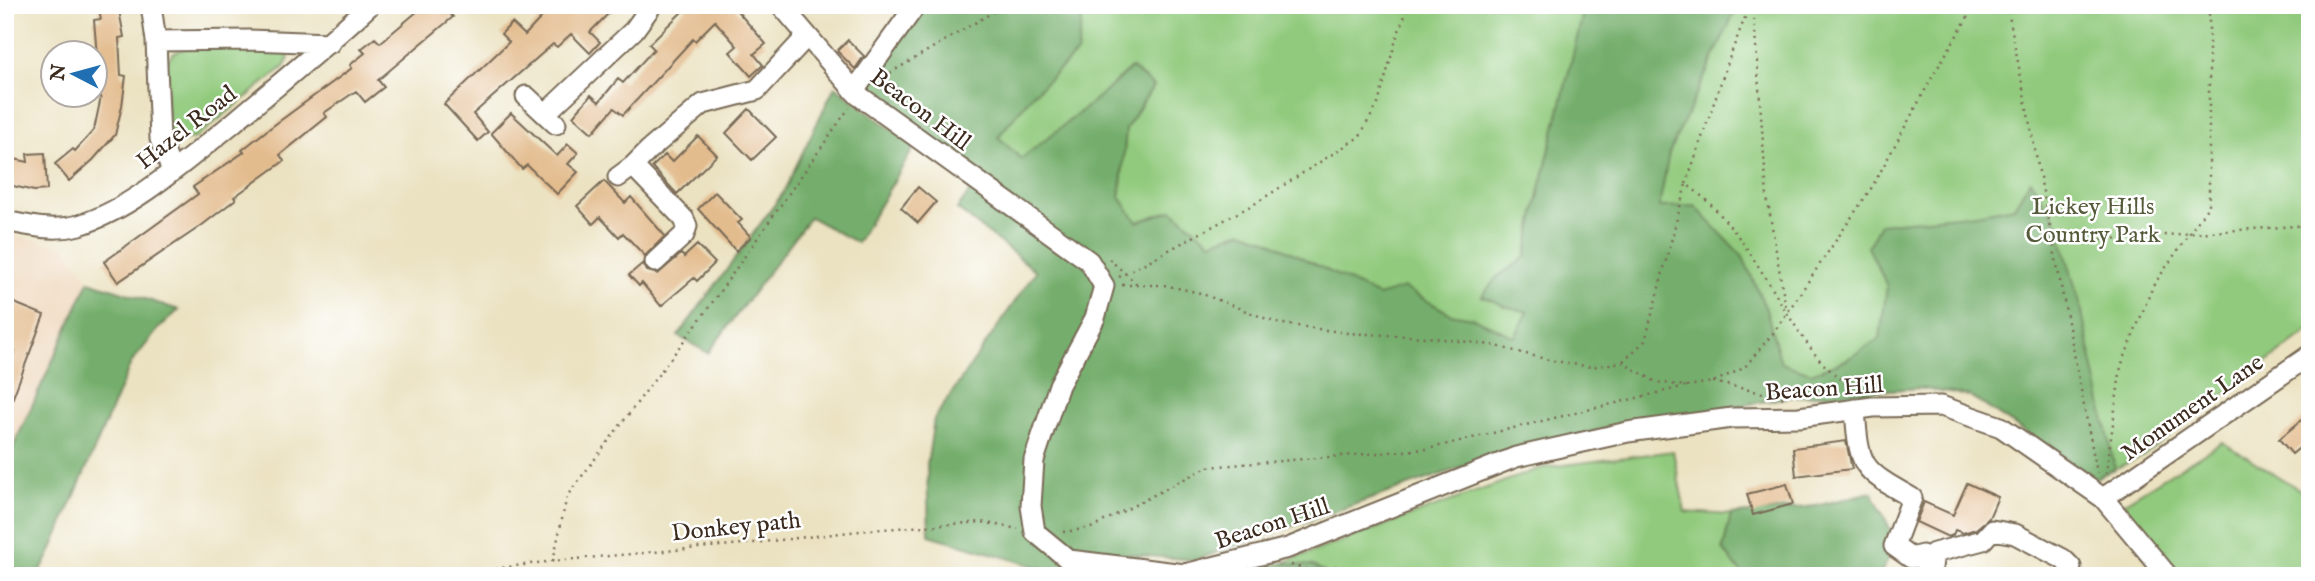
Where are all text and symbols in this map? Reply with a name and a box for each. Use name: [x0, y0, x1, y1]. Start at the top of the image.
north arrow: [38, 38, 108, 108]
text: N: [46, 62, 72, 83]
street label: Beacon Hill: [863, 62, 977, 159]
street label: Hazel Road: [130, 79, 244, 177]
park label: Lickey Hills Country Park: [2026, 192, 2161, 251]
street label: Monument Lane: [2116, 348, 2270, 469]
street label: Beacon Hill: [1764, 370, 1885, 409]
street label: Beacon Hill: [1211, 491, 1334, 557]
street label: Donkey path: [670, 505, 803, 550]

